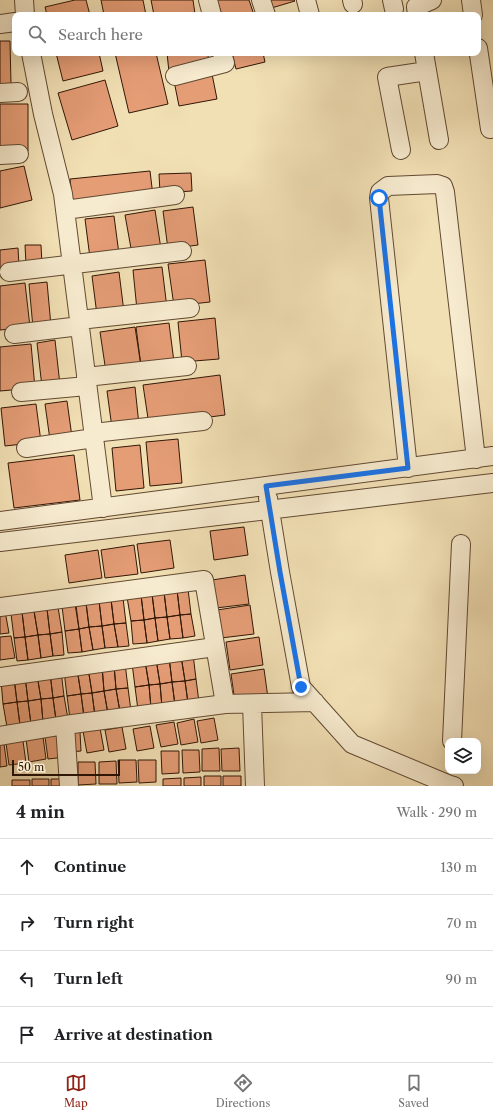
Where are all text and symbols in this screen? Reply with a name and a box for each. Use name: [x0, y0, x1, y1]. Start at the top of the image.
search box: [12, 12, 481, 56]
icon: search: [26, 23, 48, 45]
text: Search here: [58, 25, 143, 44]
route start: [370, 189, 388, 207]
route end: [292, 678, 310, 696]
map controls: [445, 738, 481, 774]
button: layers: [445, 738, 481, 774]
scale bar: [12, 758, 120, 777]
text: 50 m: [18, 760, 44, 774]
text: 4 min: [16, 802, 65, 822]
text: Walk · 290 m: [396, 804, 477, 820]
icon: ahead: [16, 856, 38, 878]
text: Continue: [54, 857, 126, 876]
text: 130 m: [441, 859, 477, 875]
icon: right: [16, 912, 38, 934]
text: Turn right: [54, 913, 134, 932]
text: 70 m: [447, 915, 477, 931]
icon: left: [16, 968, 38, 990]
text: Turn left: [54, 969, 123, 988]
text: 90 m: [446, 971, 477, 987]
icon: arrive: [16, 1024, 38, 1046]
text: Arrive at destination: [54, 1025, 213, 1044]
tab: Map: [64, 1072, 88, 1110]
tab: Directions: [216, 1072, 270, 1110]
tab: Saved: [398, 1072, 429, 1110]

